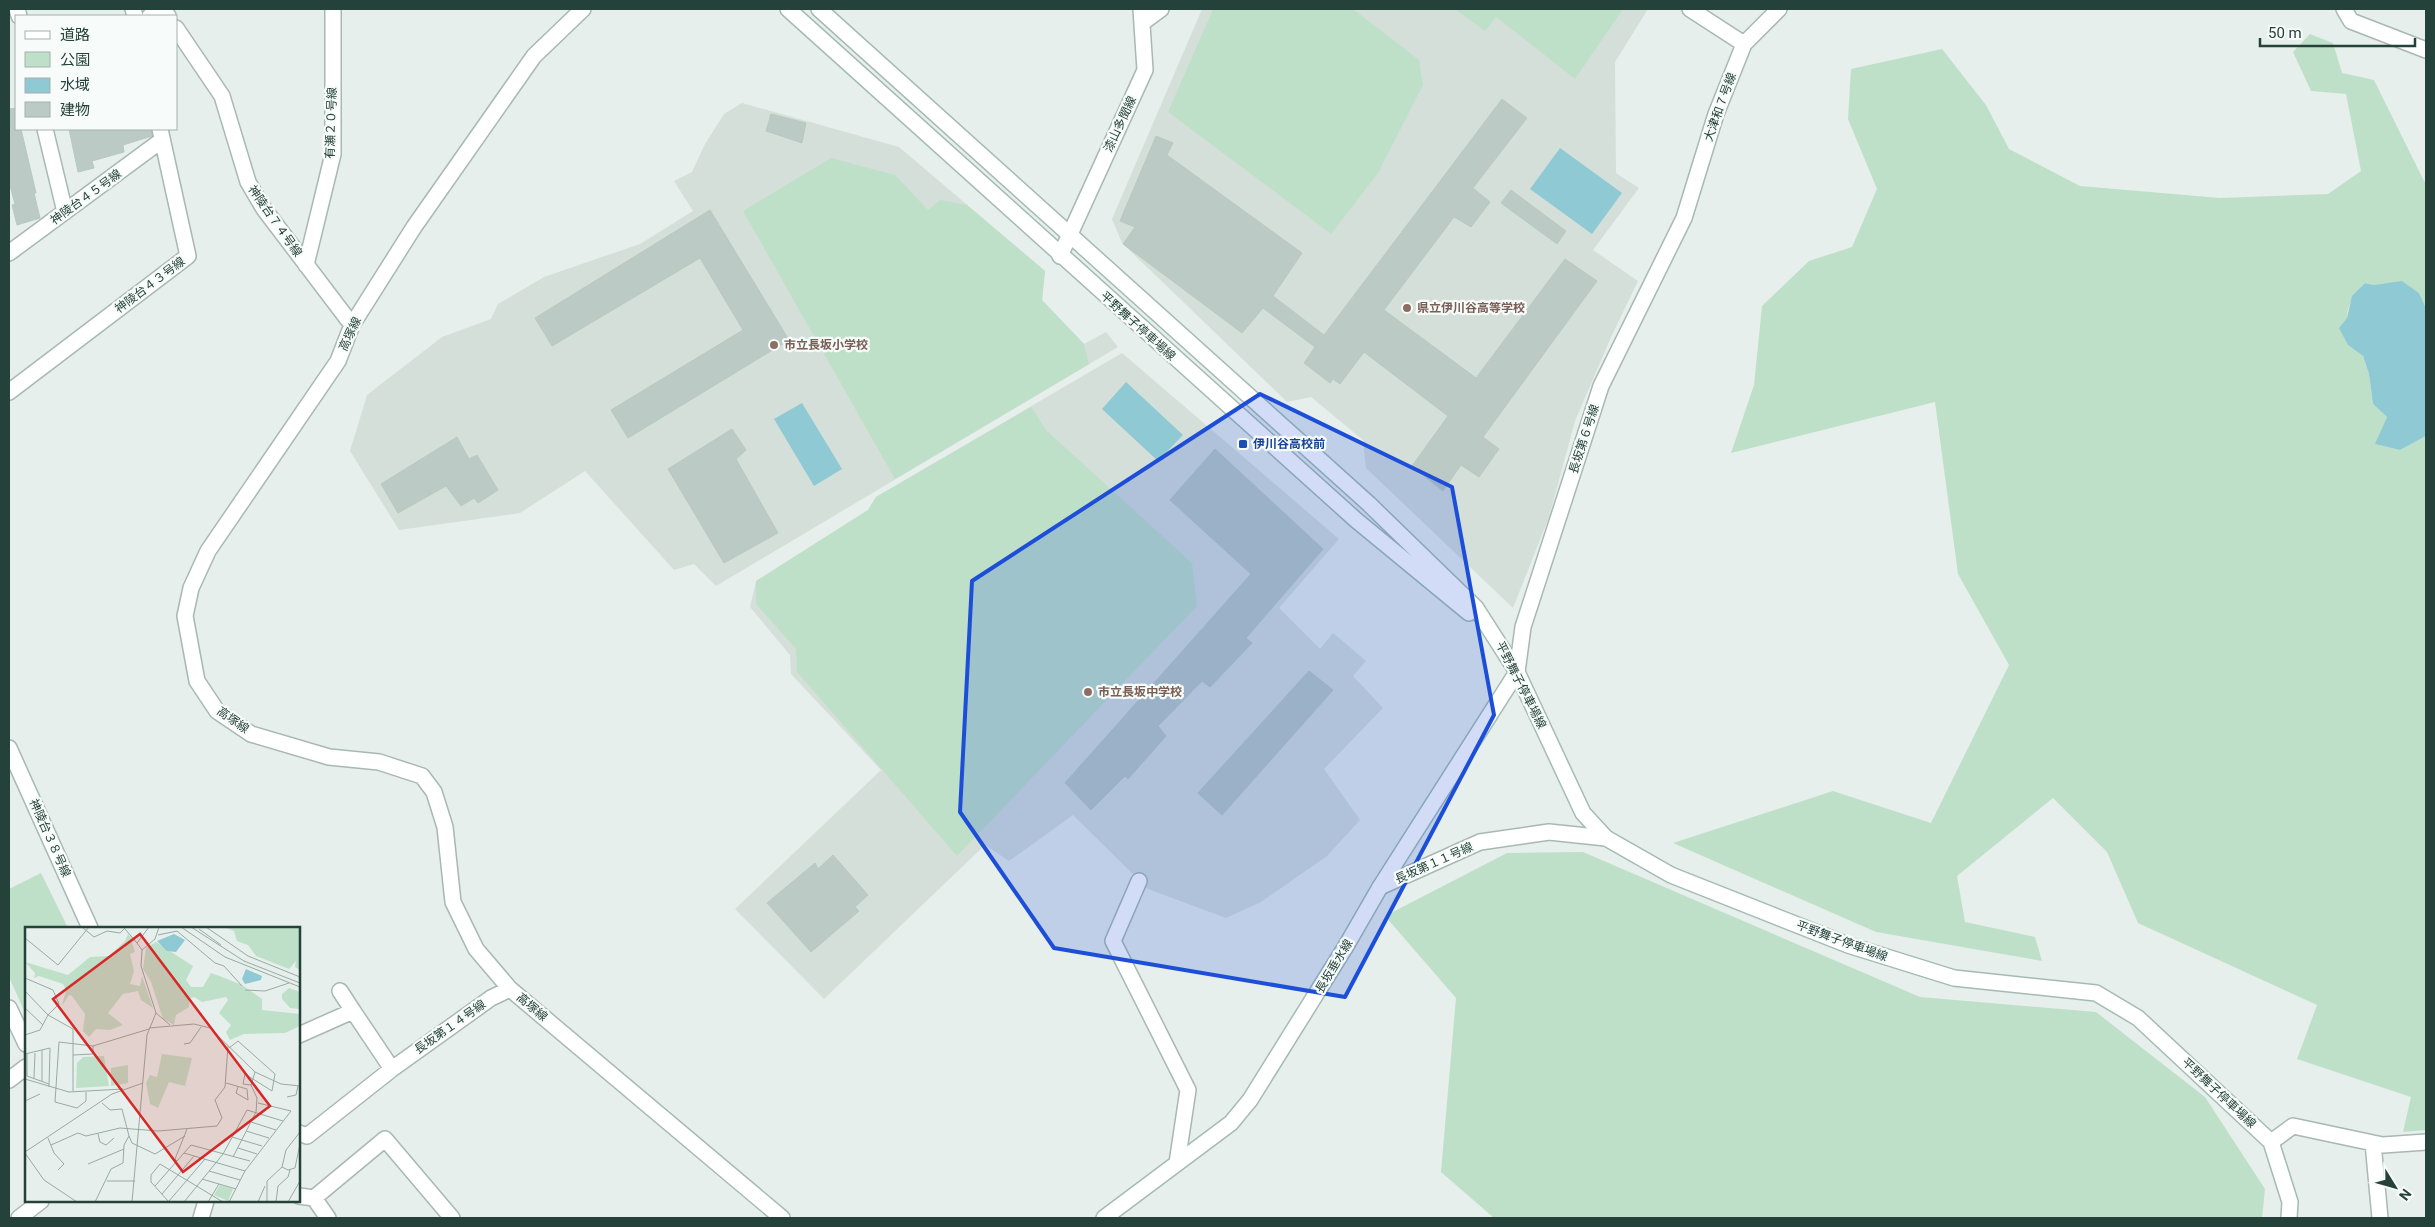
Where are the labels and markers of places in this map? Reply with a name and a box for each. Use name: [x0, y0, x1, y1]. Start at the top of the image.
place label: 県立伊川谷高等学校: [1417, 301, 1525, 315]
marker: 県立伊川谷高等学校: [1401, 302, 1413, 314]
place label: 市立長坂小学校: [784, 338, 868, 352]
marker: 市立長坂小学校: [768, 339, 780, 351]
place label: 伊川谷高校前: [1253, 437, 1325, 451]
marker: 伊川谷高校前: [1237, 438, 1249, 450]
place label: 市立長坂中学校: [1098, 685, 1182, 699]
marker: 市立長坂中学校: [1082, 686, 1094, 698]

